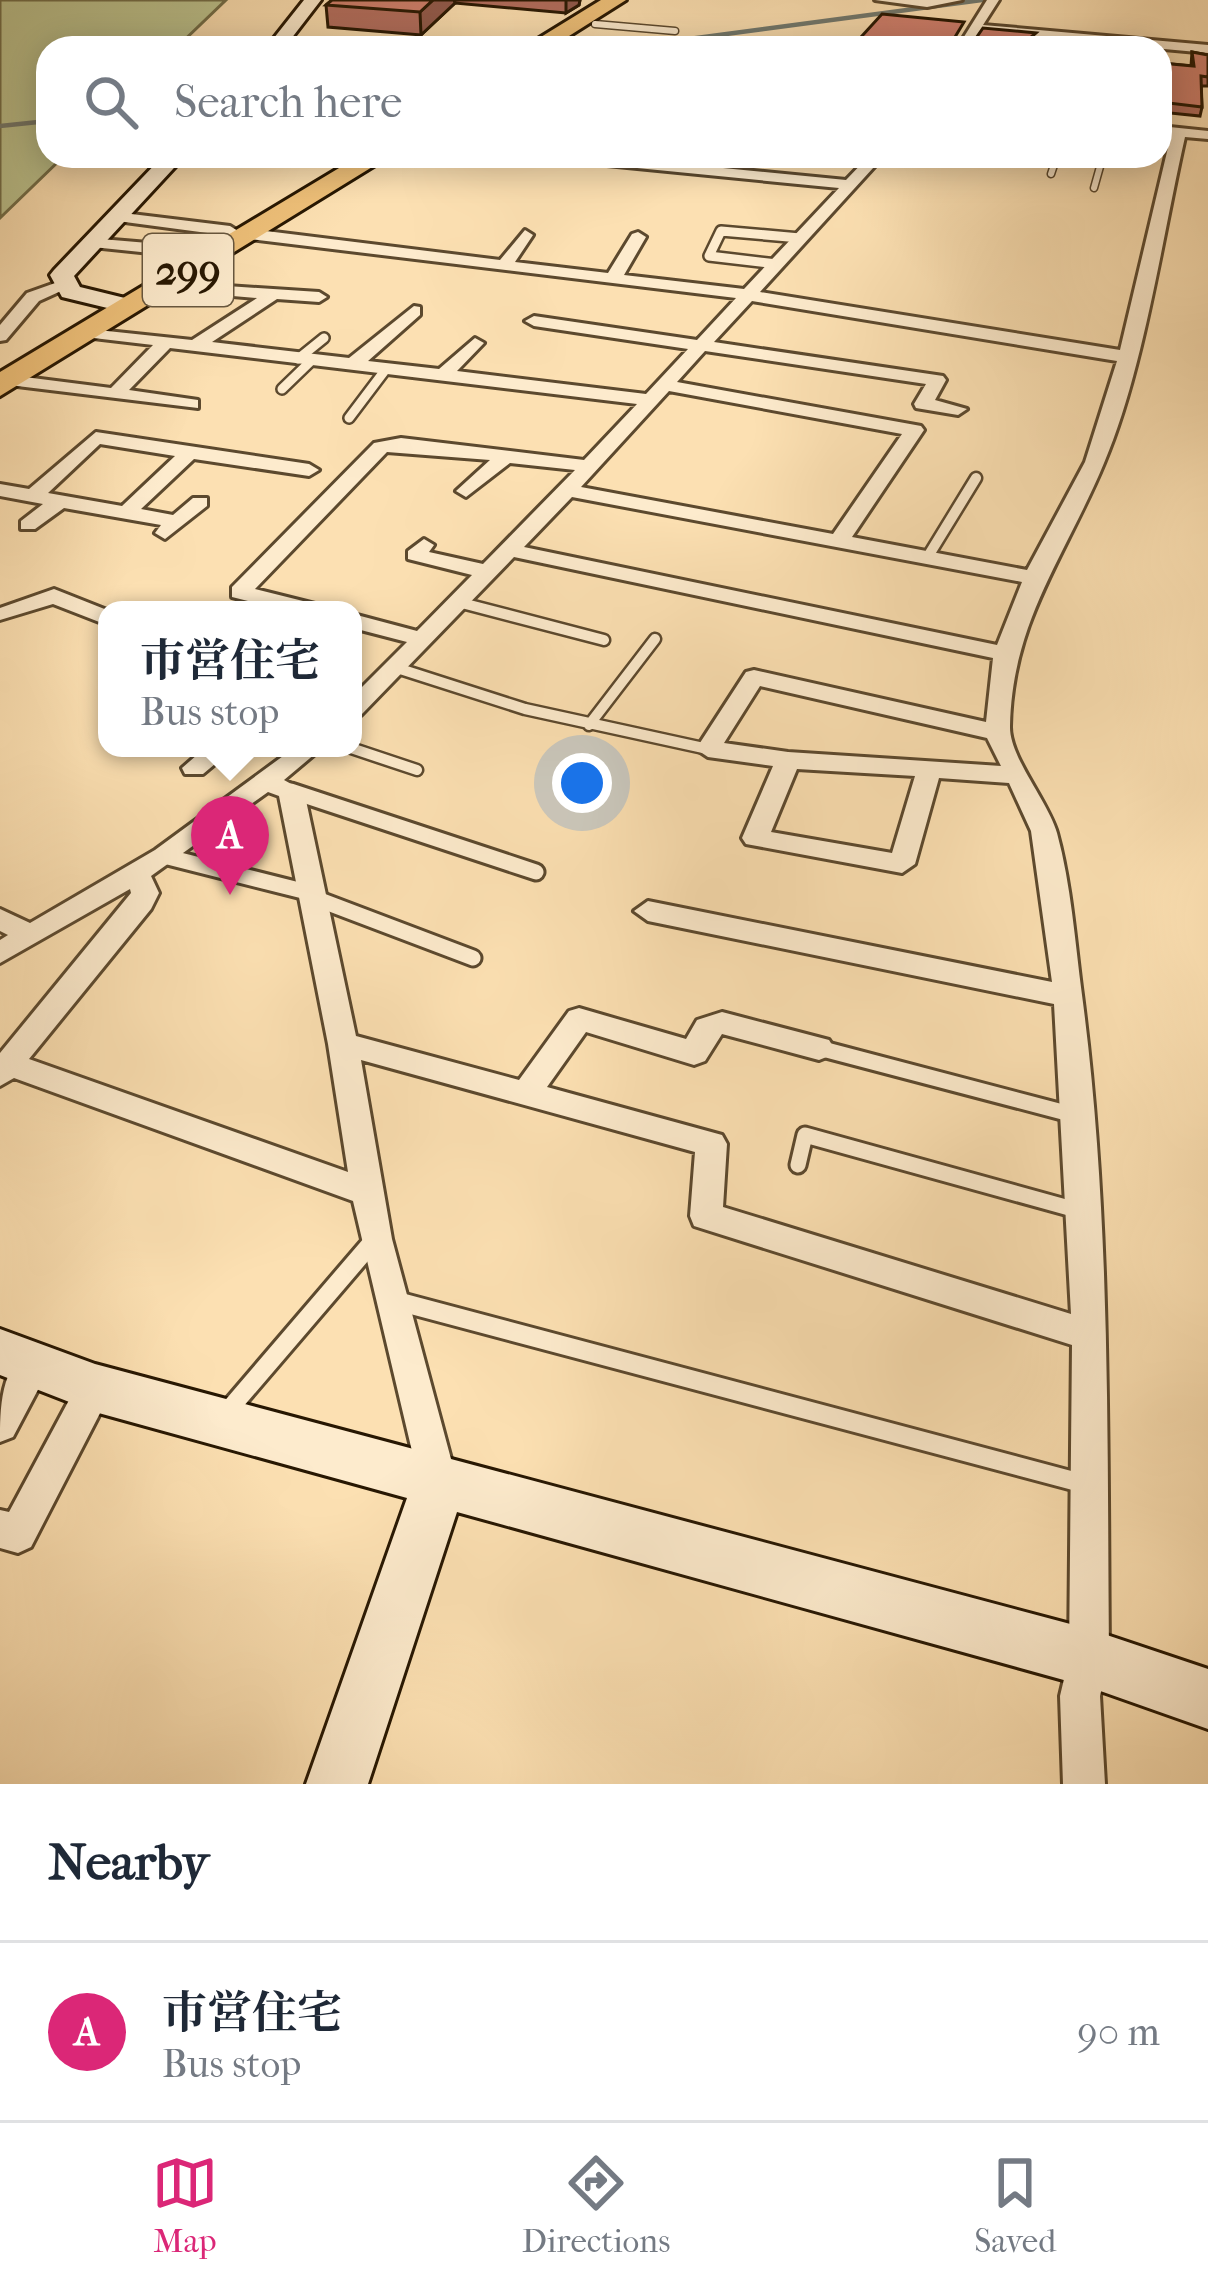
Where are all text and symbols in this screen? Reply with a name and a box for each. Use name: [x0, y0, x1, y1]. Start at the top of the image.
search box: [36, 36, 1172, 168]
icon: search: [78, 69, 144, 135]
text: Search here: [174, 76, 402, 129]
road number: 299: [143, 234, 233, 306]
popup: [98, 601, 362, 757]
text: 市営住宅: [140, 635, 320, 688]
text: Bus stop: [140, 689, 279, 735]
your location: [552, 753, 612, 813]
pin: A: [191, 796, 269, 895]
text: Nearby: [48, 1832, 209, 1892]
text: 市営住宅: [162, 1987, 342, 2040]
text: A: [74, 2009, 100, 2055]
text: 90 m: [1077, 2009, 1160, 2055]
text: Bus stop: [162, 2041, 301, 2087]
tab: Map: [152, 2150, 218, 2261]
tab: Directions: [522, 2150, 670, 2261]
tab: Saved: [974, 2150, 1056, 2261]

